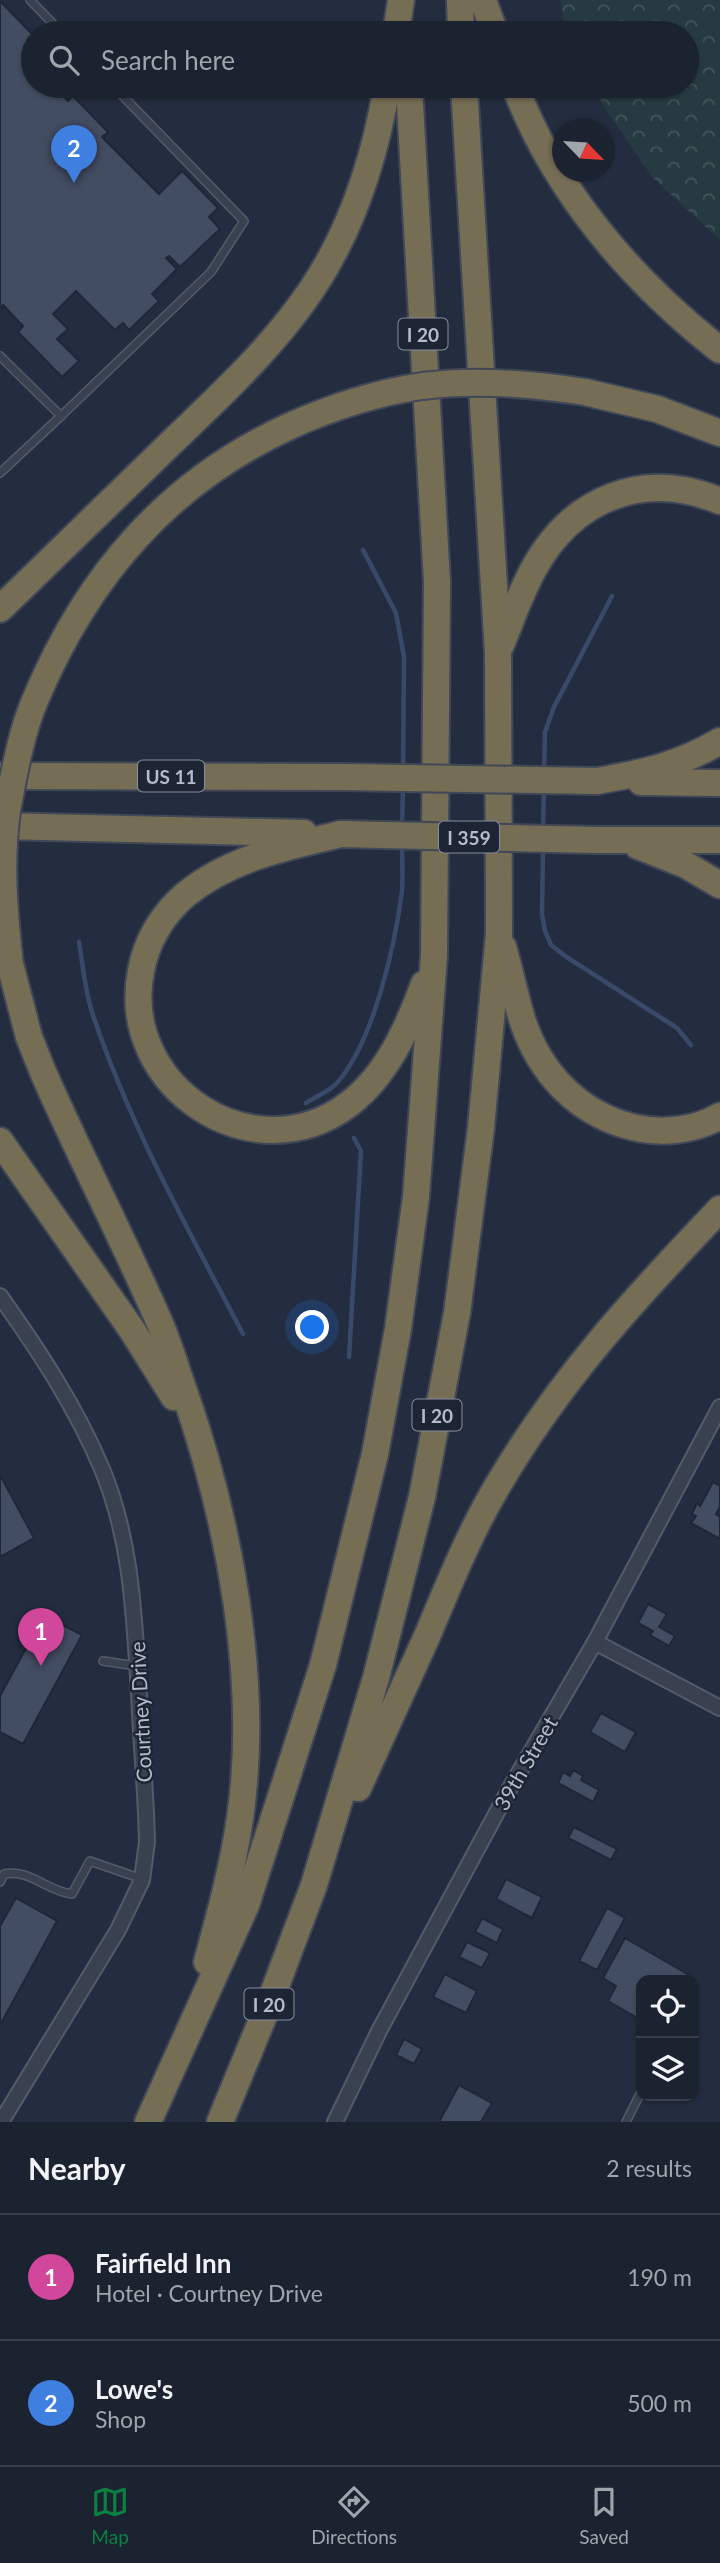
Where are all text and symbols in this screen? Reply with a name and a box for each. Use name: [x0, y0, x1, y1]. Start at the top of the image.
search box: [21, 21, 699, 98]
icon: search: [45, 41, 83, 79]
text: Search here: [101, 44, 235, 76]
north arrow: [552, 119, 615, 182]
pin: 2: [51, 125, 97, 183]
road number: I 20: [398, 318, 448, 350]
road number: US 11: [138, 761, 204, 792]
road number: I 359: [439, 822, 499, 852]
your location: [295, 1310, 329, 1344]
road number: I 20: [412, 1400, 462, 1430]
pin: 1: [18, 1608, 64, 1666]
street label: Courtney Drive: [124, 1641, 156, 1783]
street label: 39th Street: [488, 1711, 562, 1814]
map controls: [636, 1975, 699, 2101]
button: locate: [636, 1975, 699, 2038]
road number: I 20: [244, 1988, 294, 2020]
button: layers: [636, 2038, 699, 2101]
text: Nearby: [28, 2150, 126, 2186]
text: 2 results: [606, 2154, 692, 2182]
text: Fairfield Inn: [95, 2247, 231, 2279]
text: 1: [44, 2263, 58, 2291]
text: 190 m: [627, 2263, 692, 2291]
text: Hotel · Courtney Drive: [95, 2279, 323, 2307]
text: Lowe's: [95, 2373, 173, 2405]
text: 2: [44, 2389, 58, 2417]
text: 500 m: [627, 2389, 692, 2417]
text: Shop: [95, 2405, 146, 2433]
tab: Map: [91, 2483, 129, 2548]
tab: Directions: [311, 2483, 397, 2548]
tab: Saved: [579, 2483, 629, 2548]

